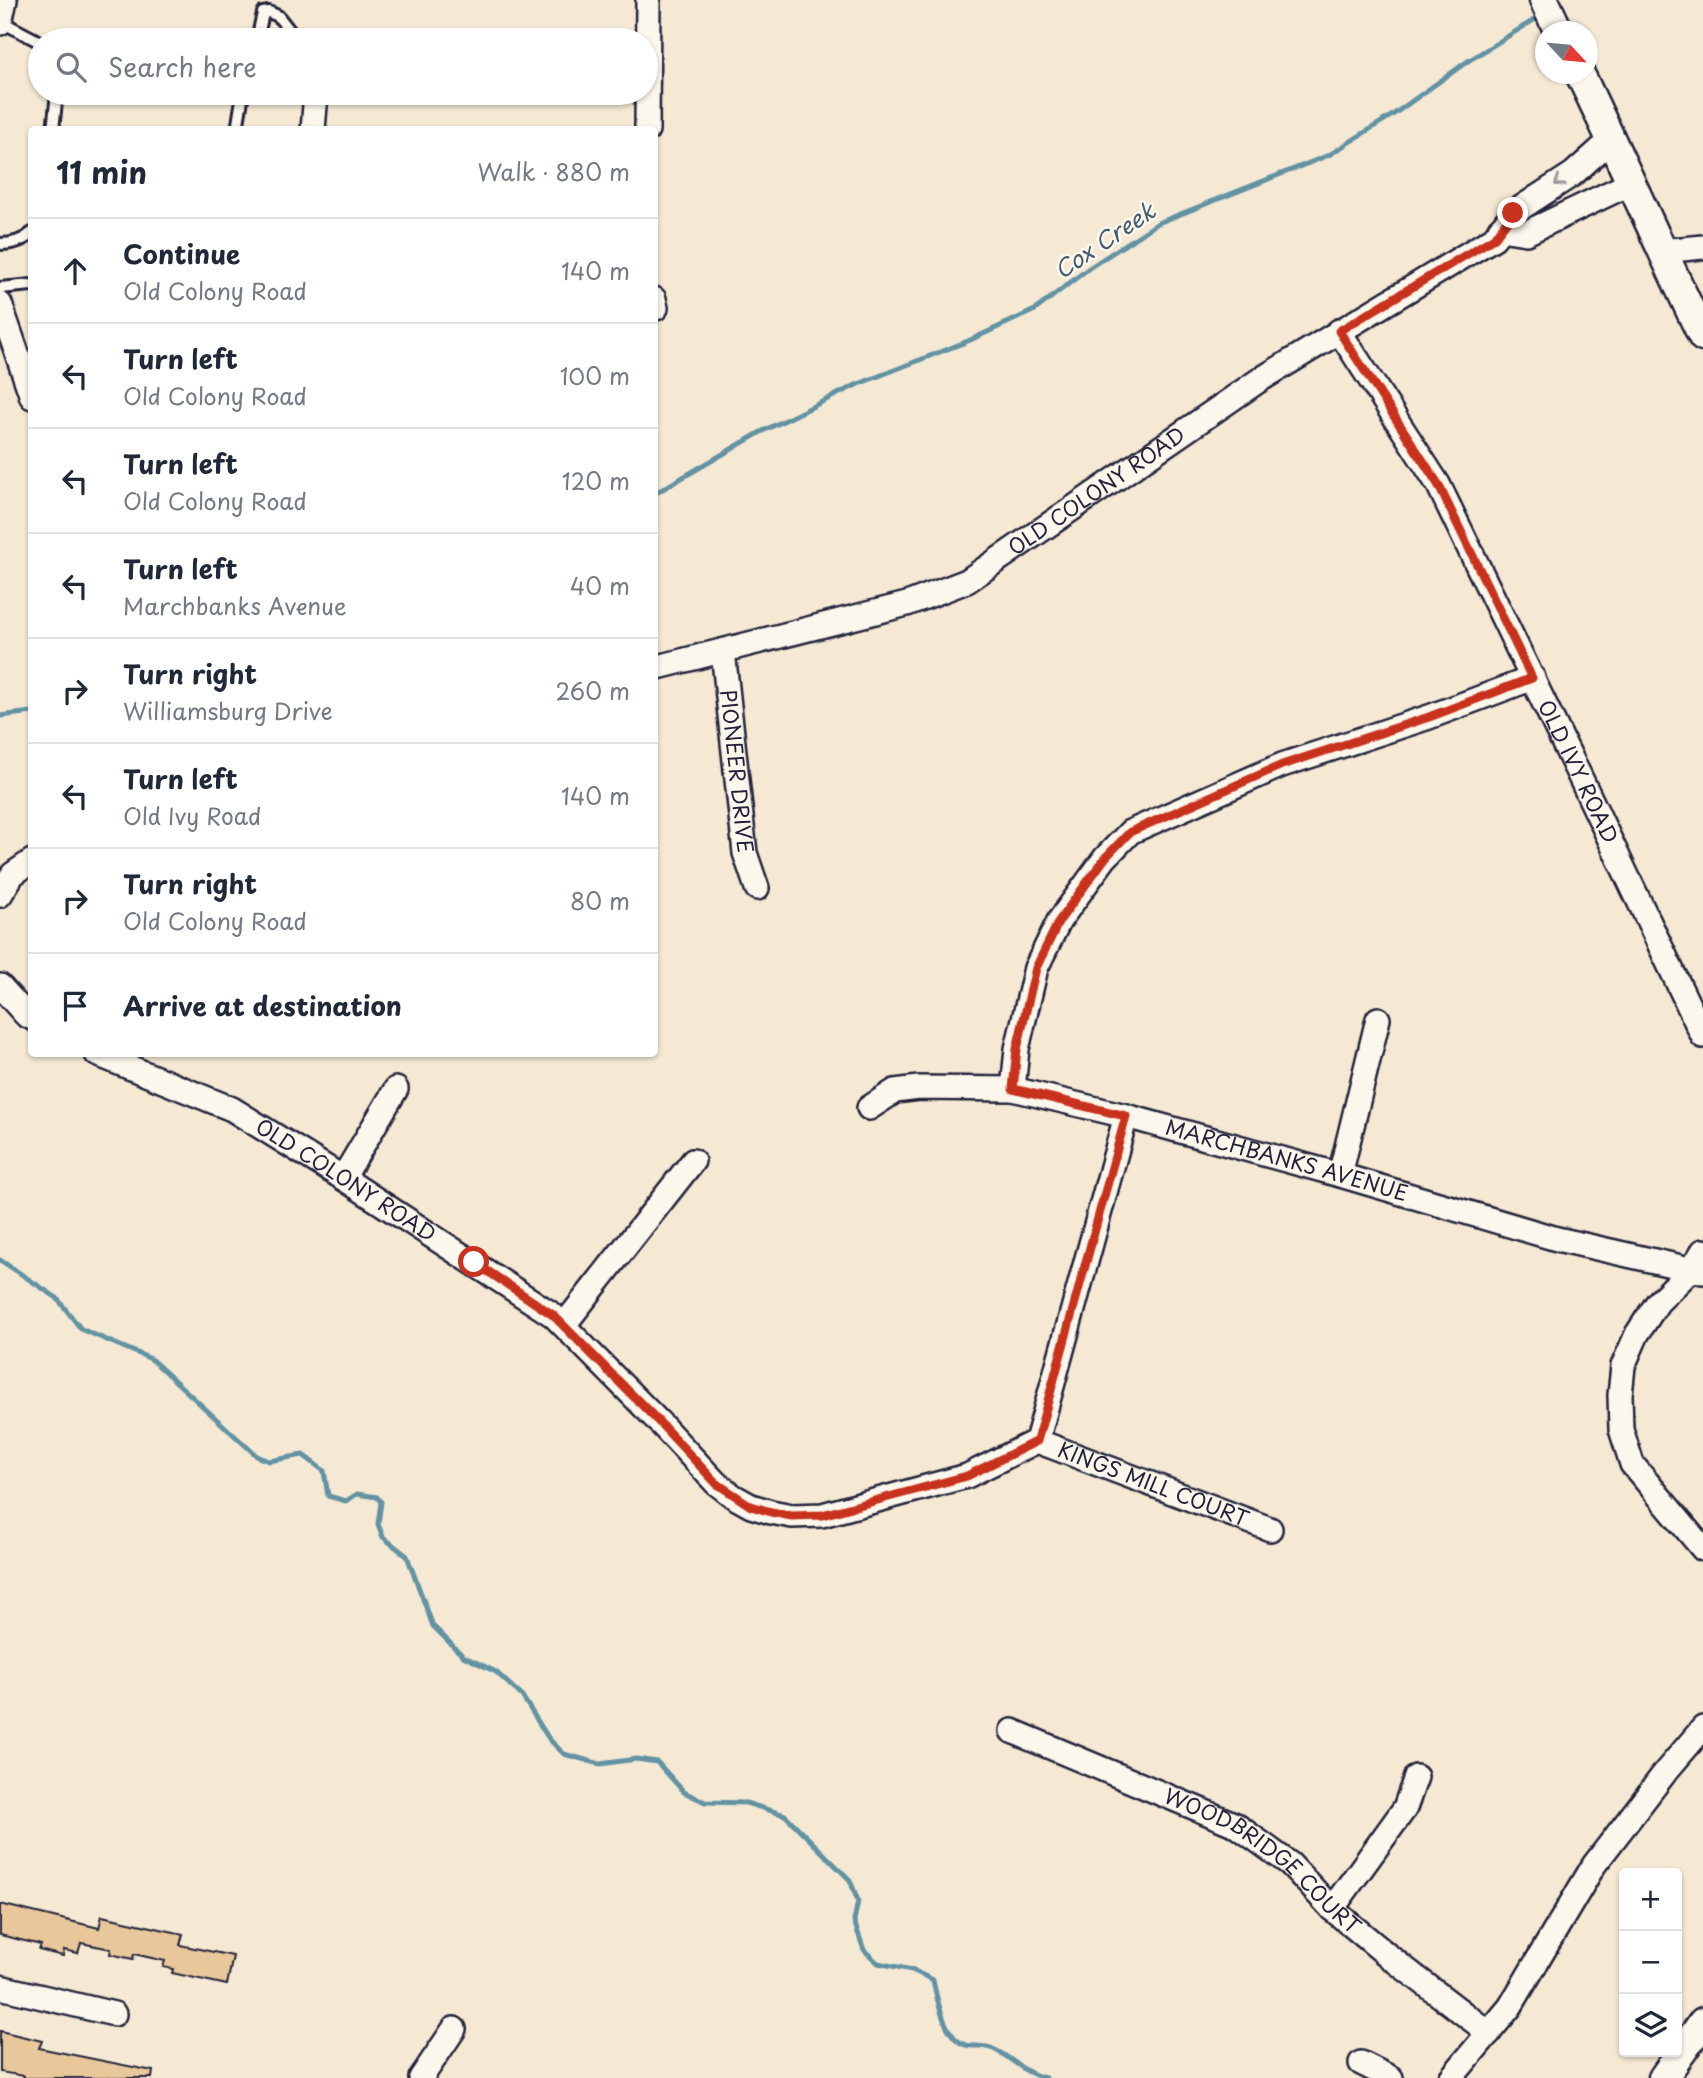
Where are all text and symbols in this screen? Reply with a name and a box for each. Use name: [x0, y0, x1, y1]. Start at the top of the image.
north arrow: [1535, 21, 1598, 84]
search box: [28, 28, 658, 105]
text: Search here: [108, 47, 257, 86]
icon: search: [52, 48, 90, 86]
text: 11 min: [56, 149, 147, 194]
text: Walk · 880 m: [477, 154, 630, 189]
one-way arrow: [1554, 174, 1567, 187]
water label: Cox Creek: [1046, 192, 1163, 287]
route end: [1497, 197, 1528, 228]
text: Continue: [123, 234, 240, 273]
icon: ahead: [56, 252, 94, 290]
text: 140 m: [561, 253, 630, 288]
text: Old Colony Road: [123, 273, 307, 308]
text: Turn left: [123, 339, 238, 378]
icon: left: [56, 357, 94, 395]
text: 100 m: [560, 358, 630, 393]
text: Old Colony Road: [123, 378, 307, 413]
street label: OLD COLONY ROAD: [1001, 418, 1191, 562]
text: Turn left: [123, 444, 238, 483]
icon: left: [56, 462, 94, 500]
text: 120 m: [562, 463, 630, 498]
text: Old Colony Road: [123, 483, 307, 518]
text: Turn left: [123, 549, 238, 588]
icon: left: [56, 567, 94, 605]
text: 40 m: [570, 568, 630, 603]
text: Marchbanks Avenue: [123, 588, 346, 623]
text: Turn right: [123, 654, 257, 693]
icon: right: [56, 672, 94, 710]
text: 260 m: [555, 673, 630, 708]
street label: PIONEER DRIVE: [713, 688, 763, 854]
text: Williamsburg Drive: [123, 693, 333, 728]
street label: OLD IVY ROAD: [1531, 694, 1627, 848]
text: Turn left: [123, 759, 238, 798]
icon: left: [56, 777, 94, 815]
text: 140 m: [561, 778, 630, 813]
text: Old Ivy Road: [123, 798, 261, 833]
text: Turn right: [123, 864, 257, 903]
icon: right: [56, 882, 94, 920]
text: 80 m: [570, 883, 630, 918]
text: Old Colony Road: [123, 903, 307, 938]
text: Arrive at destination: [123, 986, 402, 1025]
icon: arrive: [56, 987, 94, 1025]
street label: OLD COLONY ROAD: [250, 1109, 443, 1249]
street label: MARCHBANKS AVENUE: [1162, 1110, 1412, 1208]
route start: [458, 1246, 489, 1277]
street label: KINGS MILL COURT: [1054, 1432, 1255, 1534]
street label: WOODBRIDGE COURT: [1160, 1779, 1369, 1941]
map controls: [1619, 1868, 1682, 2057]
button: +: [1619, 1868, 1682, 1931]
button: −: [1619, 1931, 1682, 1994]
button: layers: [1619, 1994, 1682, 2057]

